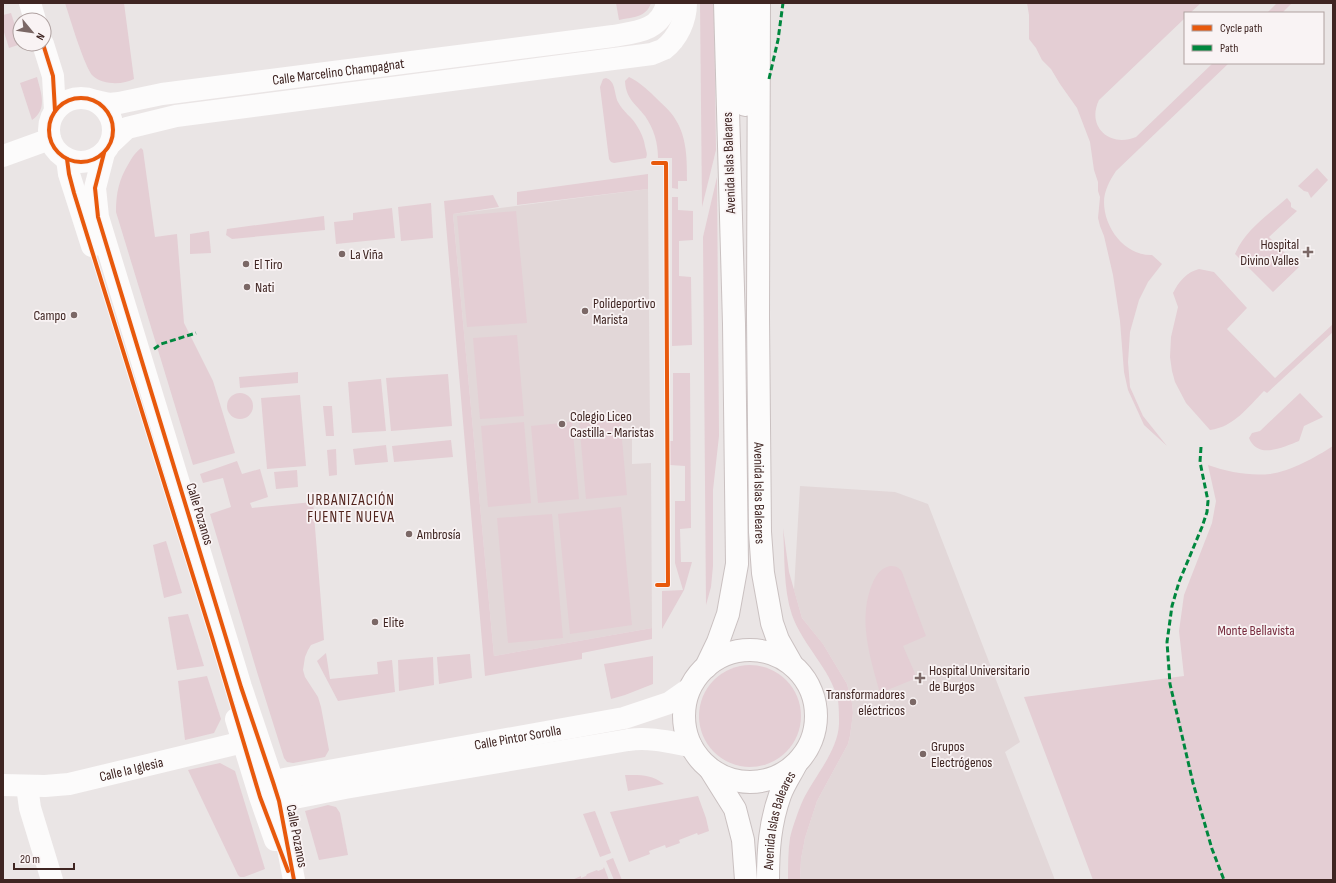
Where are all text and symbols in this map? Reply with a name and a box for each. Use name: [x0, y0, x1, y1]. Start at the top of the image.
north arrow: [12, 12, 52, 52]
legend: [1184, 12, 1324, 64]
text: Cycle path: [1220, 21, 1262, 36]
text: N: [33, 31, 47, 42]
text: Path: [1220, 41, 1238, 56]
street label: Calle Marcelino Champagnat: [271, 54, 405, 88]
street label: Avenida Islas Baleares: [719, 112, 739, 215]
place label: Hospital Divino Valles: [1240, 236, 1299, 269]
place label: La Viña: [350, 246, 383, 263]
marker: Hospital Divino Valles: [1302, 246, 1314, 258]
marker: La Viña: [337, 249, 347, 259]
place label: El Tiro: [254, 256, 283, 273]
marker: El Tiro: [241, 259, 251, 269]
place label: Nati: [255, 279, 274, 296]
marker: Nati: [242, 282, 252, 292]
place label: Polideportivo Marista: [593, 295, 656, 328]
marker: Polideportivo Marista: [580, 306, 590, 316]
place label: Campo: [33, 307, 66, 324]
marker: Campo: [69, 310, 79, 320]
place label: Colegio Liceo Castilla - Maristas: [570, 408, 654, 441]
marker: Colegio Liceo Castilla - Maristas: [557, 419, 567, 429]
street label: Avenida Islas Baleares: [751, 441, 769, 544]
street label: Calle Pozanos: [183, 481, 217, 547]
district label: URBANIZACIÓN FUENTE NUEVA: [307, 491, 395, 527]
place label: Ambrosía: [416, 526, 461, 543]
marker: Ambrosía: [404, 529, 414, 539]
place label: Elite: [383, 614, 404, 631]
marker: Elite: [370, 617, 380, 627]
park label: Monte Bellavista: [1217, 622, 1295, 639]
place label: Hospital Universitario de Burgos: [929, 662, 1030, 695]
marker: Hospital Universitario de Burgos: [914, 672, 926, 684]
place label: Transformadores eléctricos: [826, 686, 905, 719]
marker: Transformadores eléctricos: [908, 697, 918, 707]
street label: Calle Pintor Sorolla: [473, 721, 563, 753]
place label: Grupos Electrógenos: [931, 738, 992, 771]
marker: Grupos Electrógenos: [918, 749, 928, 759]
street label: Calle la Iglesia: [98, 753, 165, 785]
street label: Avenida Islas Baleares: [760, 768, 799, 871]
street label: Calle Pozanos: [283, 803, 311, 869]
scale bar: [14, 845, 74, 871]
text: 20 m: [20, 852, 40, 867]

